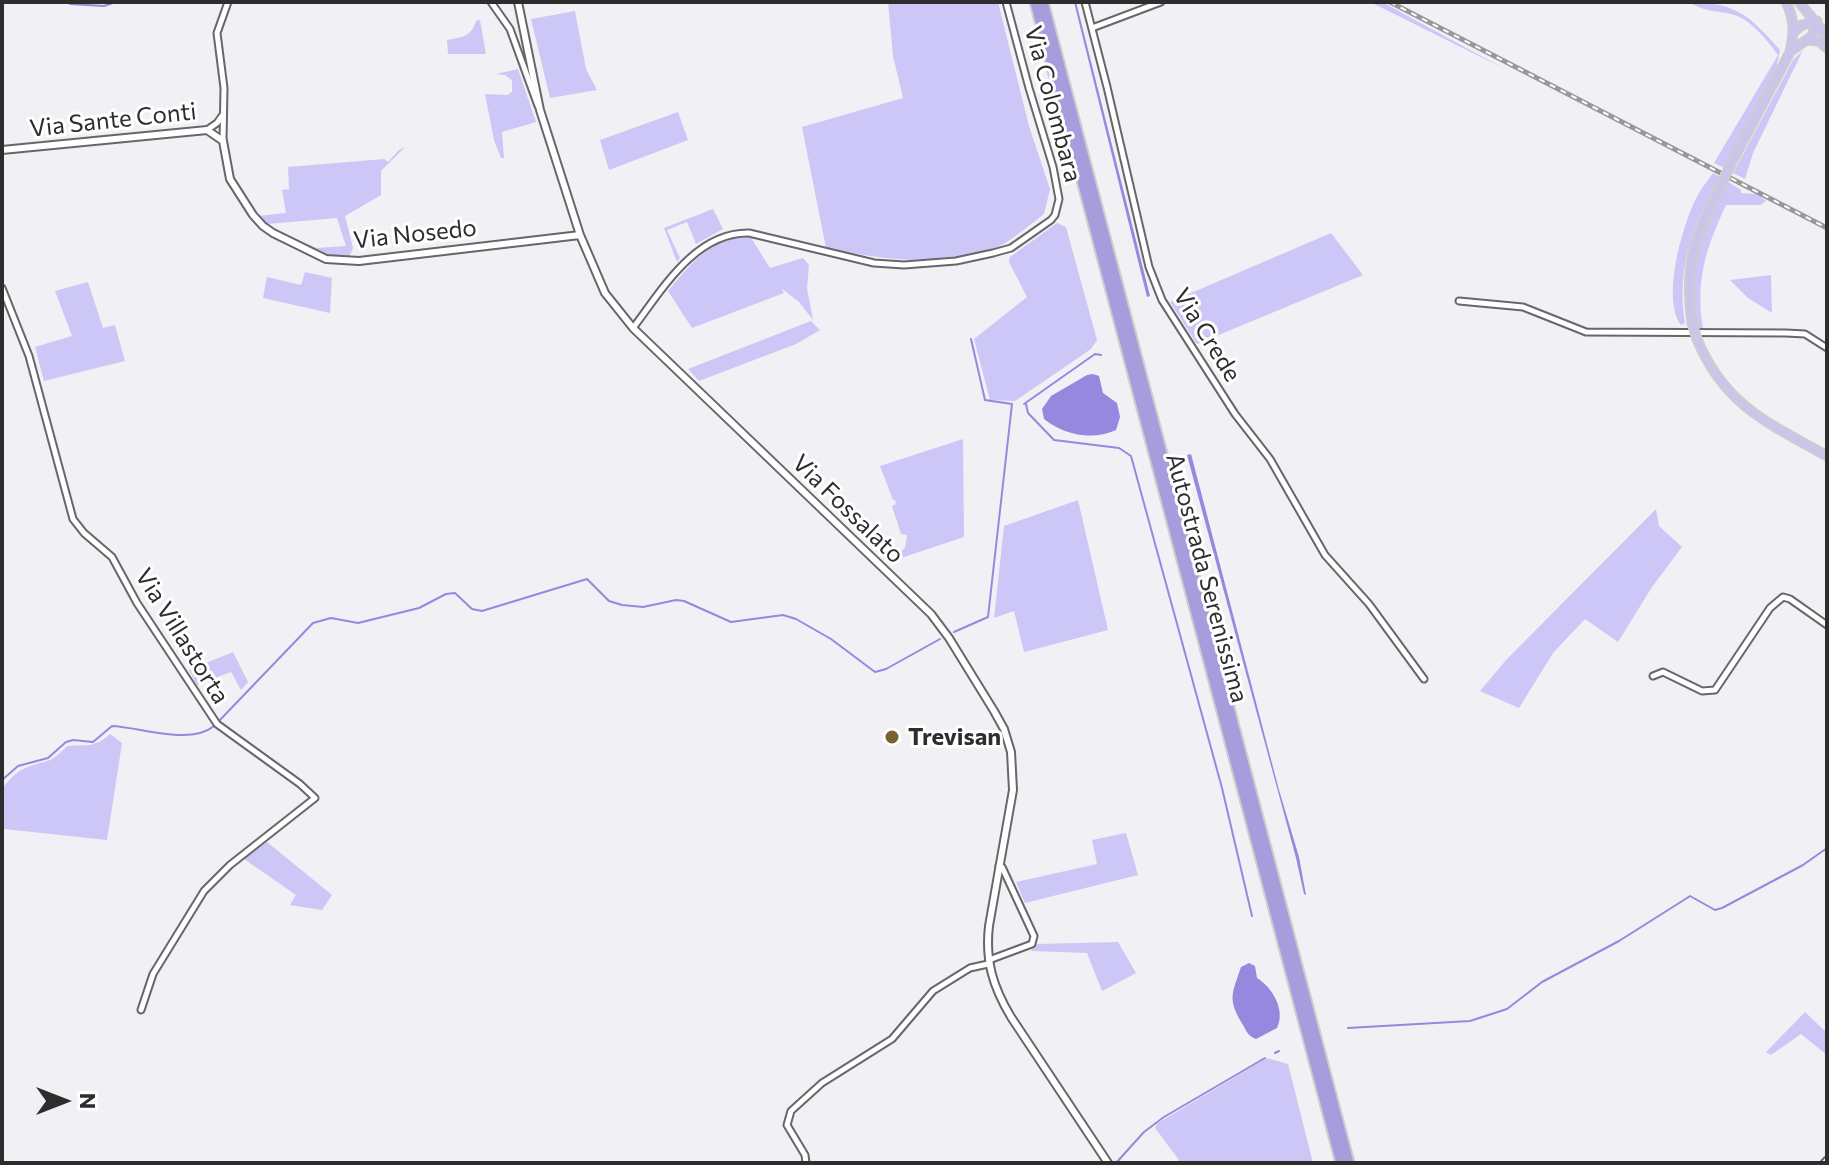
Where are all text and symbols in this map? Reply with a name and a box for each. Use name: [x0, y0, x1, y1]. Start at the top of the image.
street label: Via Colombara: [1018, 23, 1088, 185]
street label: Via Sante Conti: [28, 97, 198, 143]
street label: Via Nosedo: [352, 213, 478, 255]
street label: Via Crede: [1167, 283, 1247, 387]
street label: Via Fossalato: [786, 449, 910, 569]
street label: Autostrada Serenissima: [1160, 450, 1254, 706]
street label: Via Villastorta: [129, 563, 235, 709]
place label: Trevisan: [908, 723, 1001, 751]
marker: Trevisan: [883, 728, 901, 746]
north arrow: [24, 1061, 104, 1141]
text: N: [75, 1093, 102, 1109]

